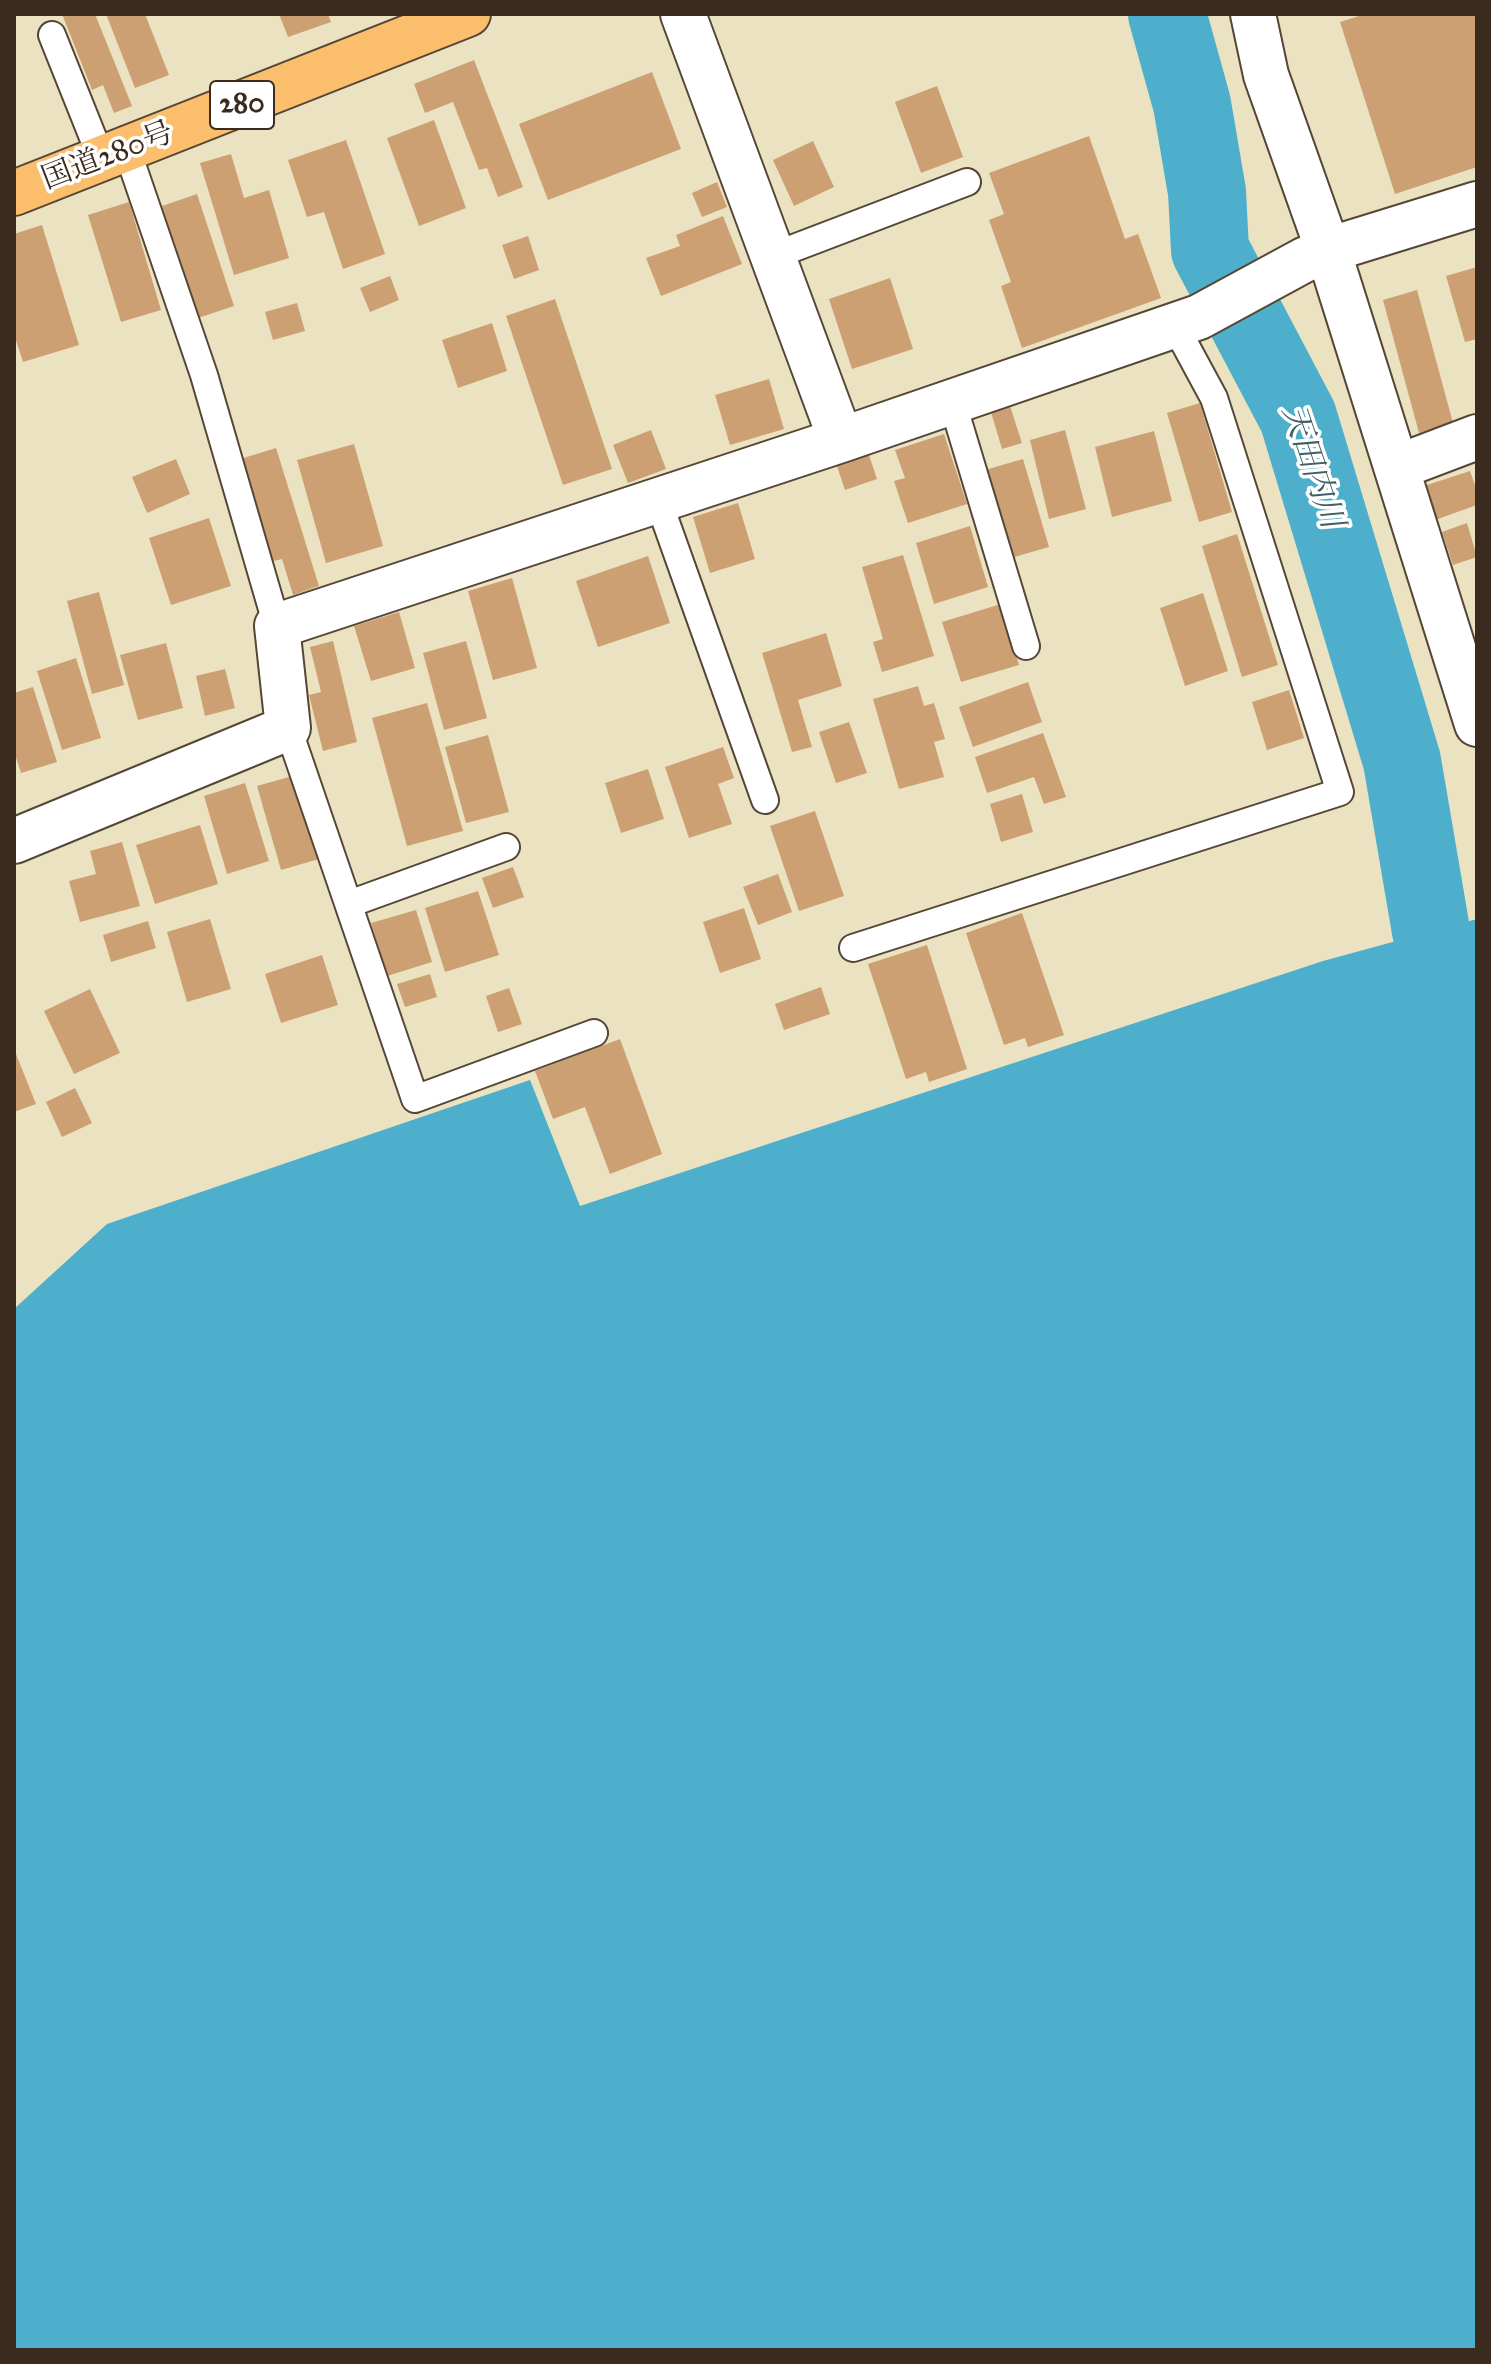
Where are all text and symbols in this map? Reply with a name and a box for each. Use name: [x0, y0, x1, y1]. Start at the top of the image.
road number: 280: [210, 81, 274, 129]
street label: 国道280号: [37, 115, 179, 199]
water label: 天田内川: [1272, 400, 1350, 534]

